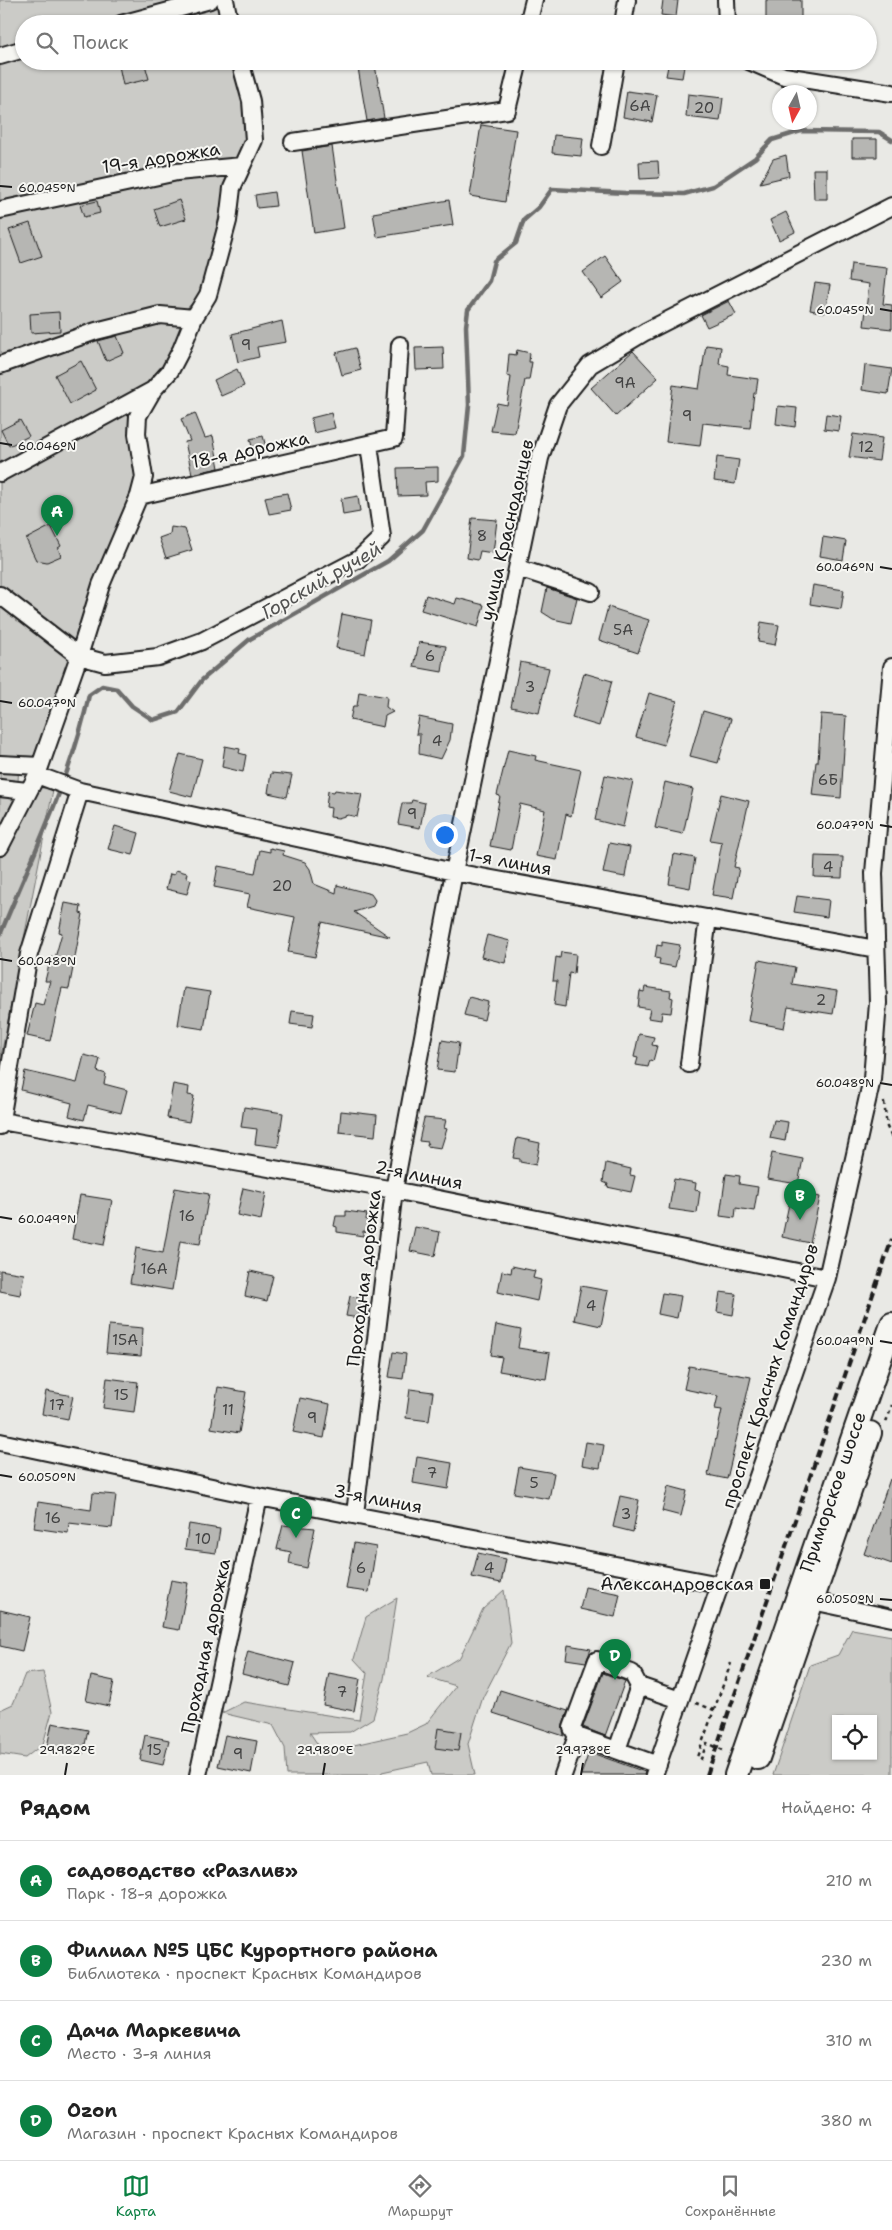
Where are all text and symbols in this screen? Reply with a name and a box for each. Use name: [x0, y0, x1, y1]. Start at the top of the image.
search box: [15, 15, 877, 70]
icon: search: [33, 29, 61, 57]
text: Поиск: [73, 30, 128, 55]
north arrow: [772, 85, 817, 130]
house number: 6А: [629, 96, 651, 116]
house number: 20: [694, 98, 714, 118]
street label: 19-я дорожка: [100, 137, 222, 179]
text: 60.045°N: [18, 180, 76, 196]
text: 60.045°N: [816, 302, 874, 318]
house number: 9: [241, 335, 251, 355]
house number: 9А: [614, 373, 636, 393]
house number: 9: [682, 406, 692, 426]
street label: 18-я дорожка: [189, 426, 311, 474]
street label: улица Краснодонцев: [474, 437, 540, 623]
house number: 12: [858, 437, 874, 457]
text: 60.046°N: [18, 438, 76, 454]
pin: A: [41, 495, 73, 536]
house number: 8: [477, 526, 487, 546]
water label: Горский ручей: [257, 536, 386, 625]
text: 60.046°N: [816, 559, 874, 575]
house number: 5А: [613, 620, 633, 640]
house number: 6: [425, 646, 435, 666]
house number: 3: [525, 677, 535, 697]
text: 60.047°N: [18, 695, 76, 711]
house number: 4: [432, 731, 442, 751]
house number: 6Б: [818, 770, 838, 790]
house number: 9: [407, 804, 417, 824]
text: 60.047°N: [816, 817, 874, 833]
your location: [432, 822, 458, 848]
street label: 1-я линия: [466, 843, 554, 881]
house number: 4: [823, 857, 833, 877]
house number: 20: [272, 876, 292, 896]
text: 60.048°N: [18, 953, 76, 969]
house number: 2: [816, 990, 826, 1010]
text: 60.048°N: [816, 1075, 874, 1091]
street label: 2-я линия: [373, 1155, 465, 1195]
pin: B: [784, 1179, 816, 1220]
street label: Проходная дорожка: [341, 1188, 387, 1368]
house number: 16: [179, 1206, 195, 1226]
text: 60.049°N: [18, 1211, 76, 1227]
street label: проспект Красных Командиров: [716, 1241, 824, 1511]
house number: 16А: [140, 1259, 168, 1279]
house number: 4: [586, 1296, 596, 1316]
house number: 15А: [112, 1330, 138, 1350]
text: 60.049°N: [816, 1333, 874, 1349]
house number: 15: [113, 1385, 129, 1405]
house number: 17: [49, 1395, 65, 1415]
house number: 11: [222, 1400, 234, 1420]
house number: 9: [307, 1408, 317, 1428]
street label: Приморское шоссе: [794, 1408, 872, 1576]
house number: 7: [427, 1463, 437, 1483]
text: 60.050°N: [18, 1469, 76, 1485]
house number: 5: [529, 1473, 539, 1493]
street label: 3-я линия: [332, 1479, 424, 1519]
pin: C: [280, 1497, 312, 1538]
house number: 3: [621, 1504, 631, 1524]
house number: 16: [45, 1508, 61, 1528]
house number: 10: [195, 1529, 211, 1549]
street label: Проходная дорожка: [176, 1556, 236, 1736]
house number: 6: [356, 1558, 366, 1578]
house number: 4: [484, 1558, 494, 1578]
place label: Александровская: [600, 1572, 754, 1596]
marker: Александровская: [758, 1577, 772, 1591]
text: 60.050°N: [816, 1591, 874, 1607]
pin: D: [599, 1639, 631, 1680]
house number: 7: [337, 1682, 347, 1702]
map controls: [832, 1715, 877, 1760]
button: locate: [832, 1715, 877, 1760]
house number: 15: [146, 1740, 162, 1760]
text: 29.982°E: [39, 1742, 95, 1758]
text: 29.980°E: [297, 1742, 353, 1758]
text: 29.978°E: [555, 1742, 611, 1758]
house number: 9: [233, 1744, 243, 1764]
text: Рядом: [20, 1794, 90, 1822]
text: Найдено: 4: [781, 1797, 872, 1818]
text: садоводство «Разлив»: [67, 1858, 298, 1883]
text: A: [30, 1870, 42, 1891]
text: 210 m: [825, 1870, 872, 1891]
text: Парк · 18-я дорожка: [67, 1883, 227, 1904]
text: Филиал №5 ЦБС Курортного района: [67, 1938, 438, 1963]
text: B: [31, 1950, 41, 1971]
text: 230 m: [820, 1950, 872, 1971]
text: Библиотека · проспект Красных Командиров: [67, 1963, 422, 1984]
text: Дача Маркевича: [67, 2018, 240, 2043]
text: C: [31, 2030, 41, 2051]
text: 310 m: [825, 2030, 872, 2051]
text: Место · 3-я линия: [67, 2043, 212, 2064]
text: Ozon: [67, 2098, 117, 2123]
text: D: [30, 2110, 42, 2131]
text: 380 m: [820, 2110, 872, 2131]
text: Магазин · проспект Красных Командиров: [67, 2123, 398, 2144]
tab: Карта: [116, 2172, 156, 2220]
tab: Маршрут: [388, 2172, 453, 2220]
tab: Сохранённые: [685, 2172, 776, 2220]

